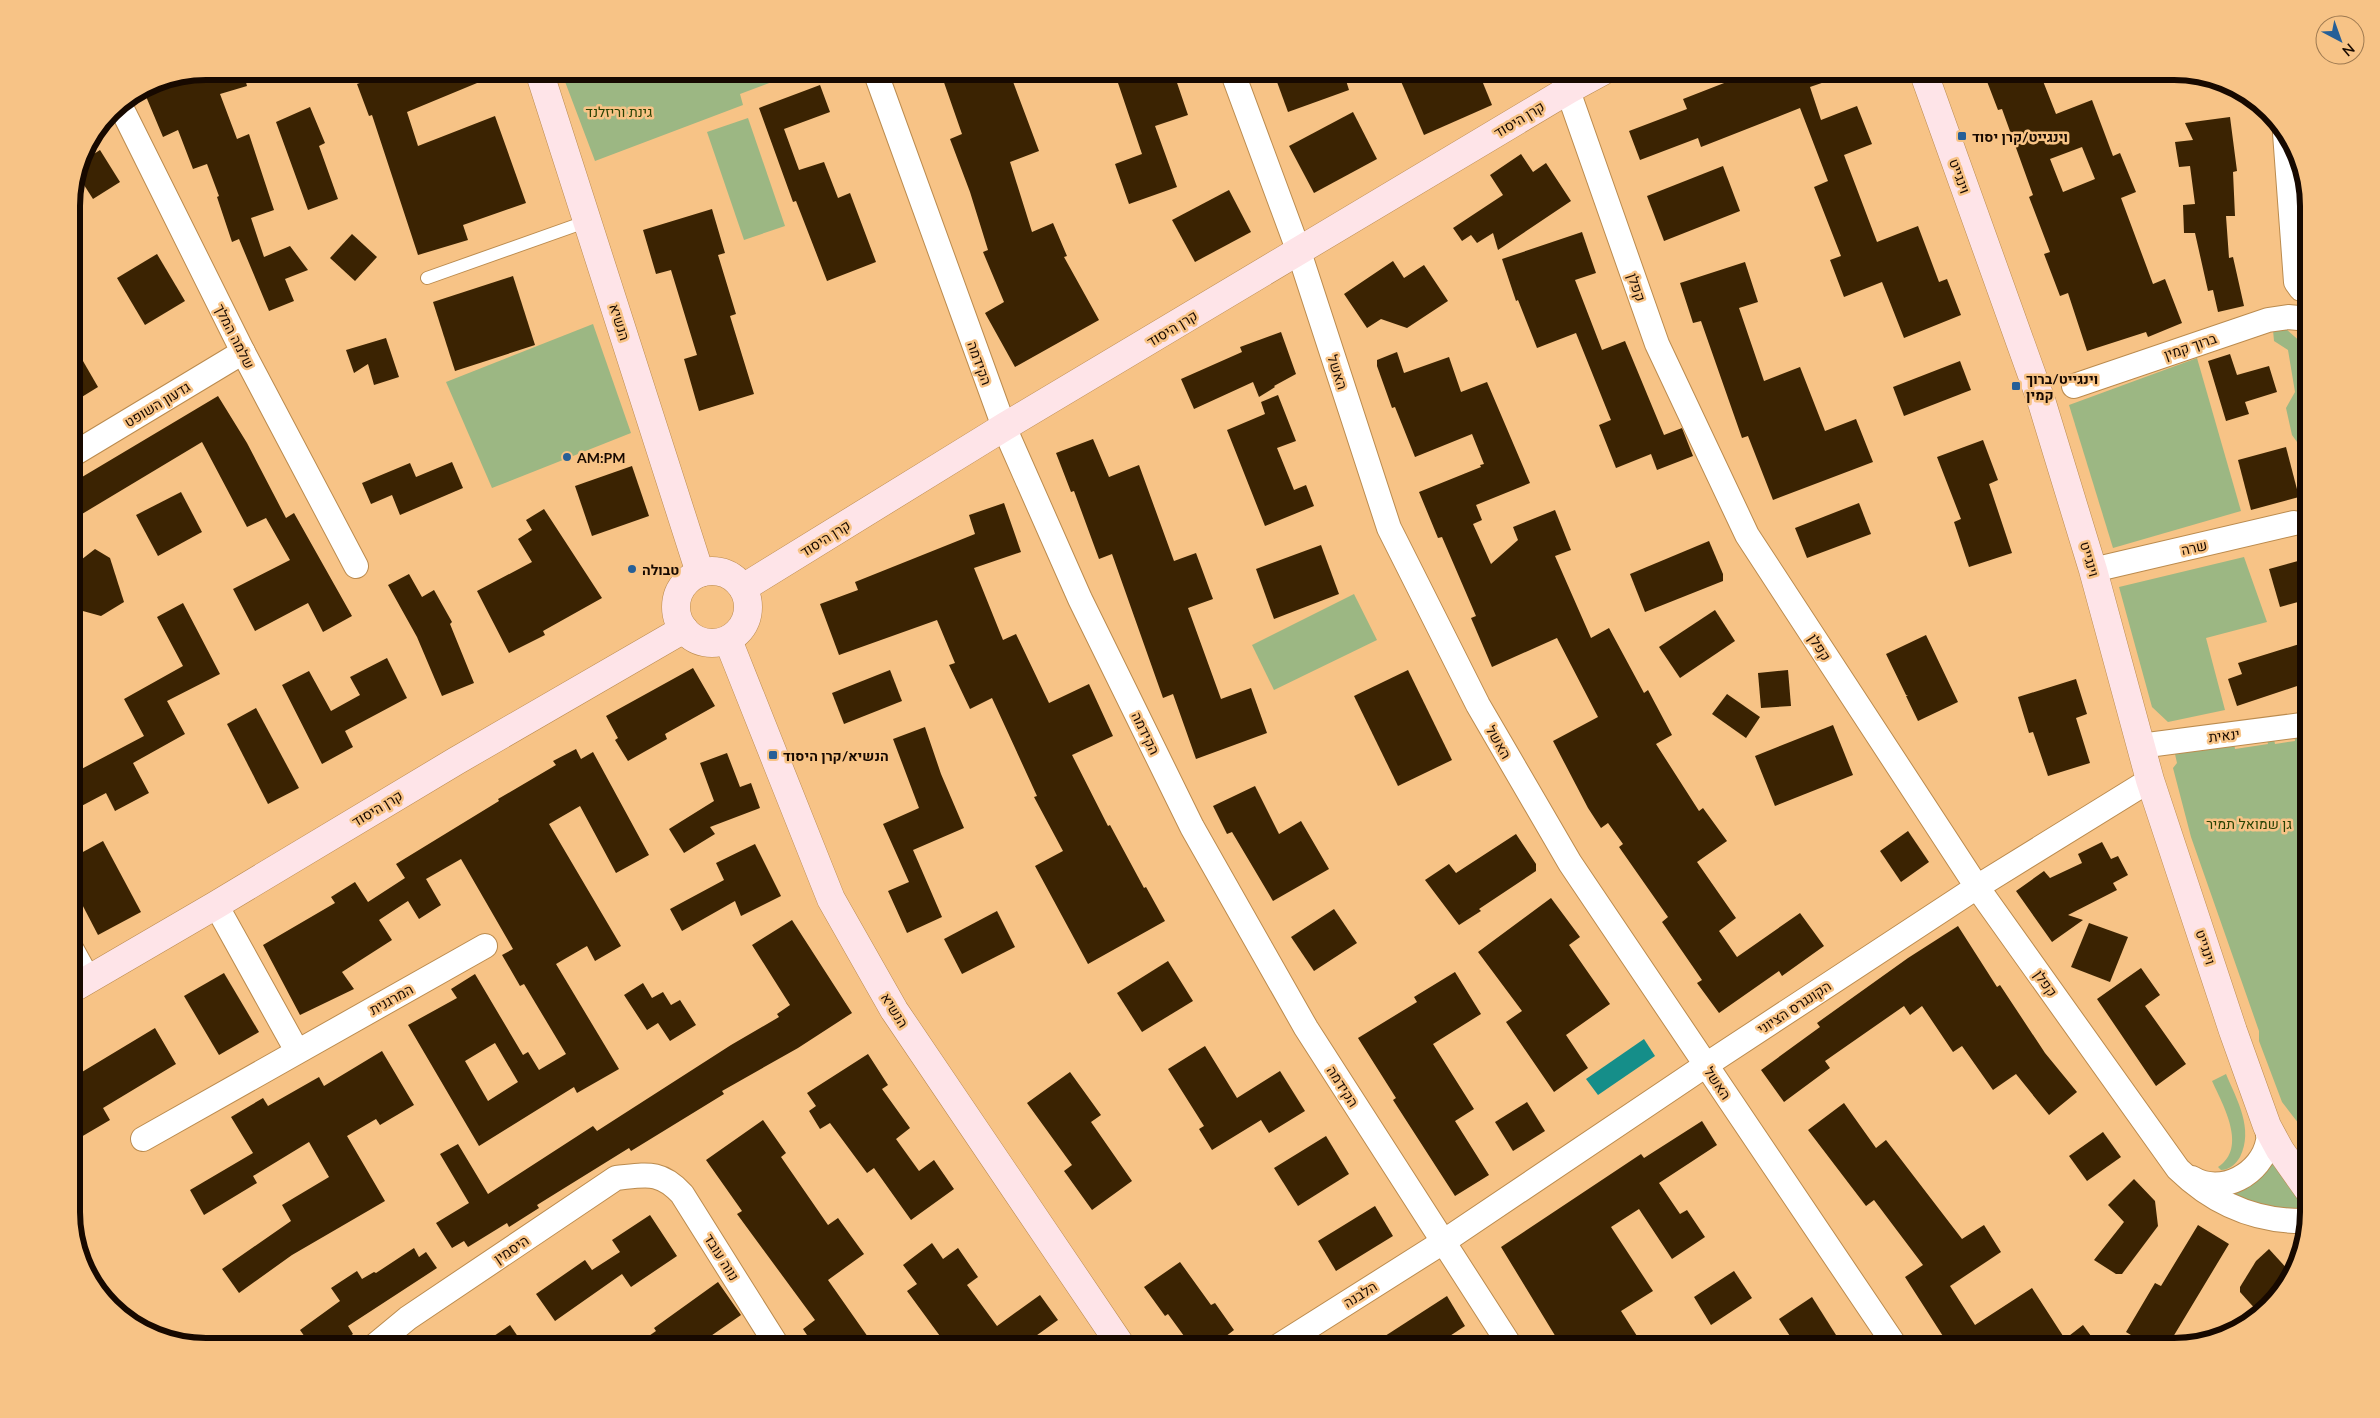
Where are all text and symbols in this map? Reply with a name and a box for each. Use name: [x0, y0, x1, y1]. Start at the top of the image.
north arrow: [2315, 15, 2365, 65]
text: N: [2339, 40, 2359, 60]
street label: קרן היסוד: [1491, 97, 1547, 141]
park label: גינת וריזלנד: [586, 103, 652, 120]
place label: וינגייט/קרן יסוד: [1972, 128, 2068, 145]
marker: וינגייט/קרן יסוד: [1956, 130, 1968, 142]
street label: וינגייט: [1946, 156, 1974, 196]
street label: קפלן: [1624, 271, 1650, 303]
street label: שלמה המלך: [211, 301, 259, 371]
street label: הנשיא: [606, 301, 634, 343]
street label: קרן היסוד: [1144, 306, 1200, 350]
street label: ברוך קמין: [2161, 329, 2219, 363]
street label: הקידמה: [964, 339, 996, 387]
street label: האשל: [1324, 352, 1352, 392]
place label: וינגייט/ברוך קמין: [2026, 370, 2098, 403]
street label: גדעון השופט: [121, 378, 193, 430]
marker: וינגייט/ברוך קמין: [2010, 380, 2022, 392]
place label: AM:PM: [576, 449, 625, 466]
marker: AM:PM: [561, 451, 573, 463]
street label: קרן היסוד: [797, 516, 853, 560]
street label: שרה: [2179, 536, 2209, 558]
street label: וינגייט: [2077, 539, 2103, 579]
place label: טבולה: [642, 561, 679, 578]
marker: טבולה: [626, 563, 638, 575]
street label: קפלן: [1805, 630, 1835, 664]
street label: הקידמה: [1128, 709, 1164, 757]
street label: האשל: [1483, 722, 1515, 762]
street label: ינאית: [2207, 725, 2241, 745]
place label: הנשיא/קרן היסוד: [783, 747, 889, 764]
marker: הנשיא/קרן היסוד: [767, 749, 779, 761]
street label: קרן היסוד: [349, 786, 405, 830]
park label: גן שמואל תמיר: [2206, 815, 2292, 832]
street label: וינגייט: [2192, 927, 2220, 967]
street label: קפלן: [2031, 966, 2061, 1000]
street label: הקונגרס הציוני: [1754, 977, 1834, 1037]
street label: המרגנית: [366, 980, 416, 1018]
street label: הנשיא: [878, 990, 912, 1030]
street label: הקידמה: [1323, 1062, 1363, 1110]
street label: האשל: [1701, 1064, 1735, 1102]
street label: נווה עובד: [701, 1230, 743, 1284]
street label: היסמין: [490, 1231, 532, 1267]
street label: הלבנה: [1340, 1277, 1380, 1311]

